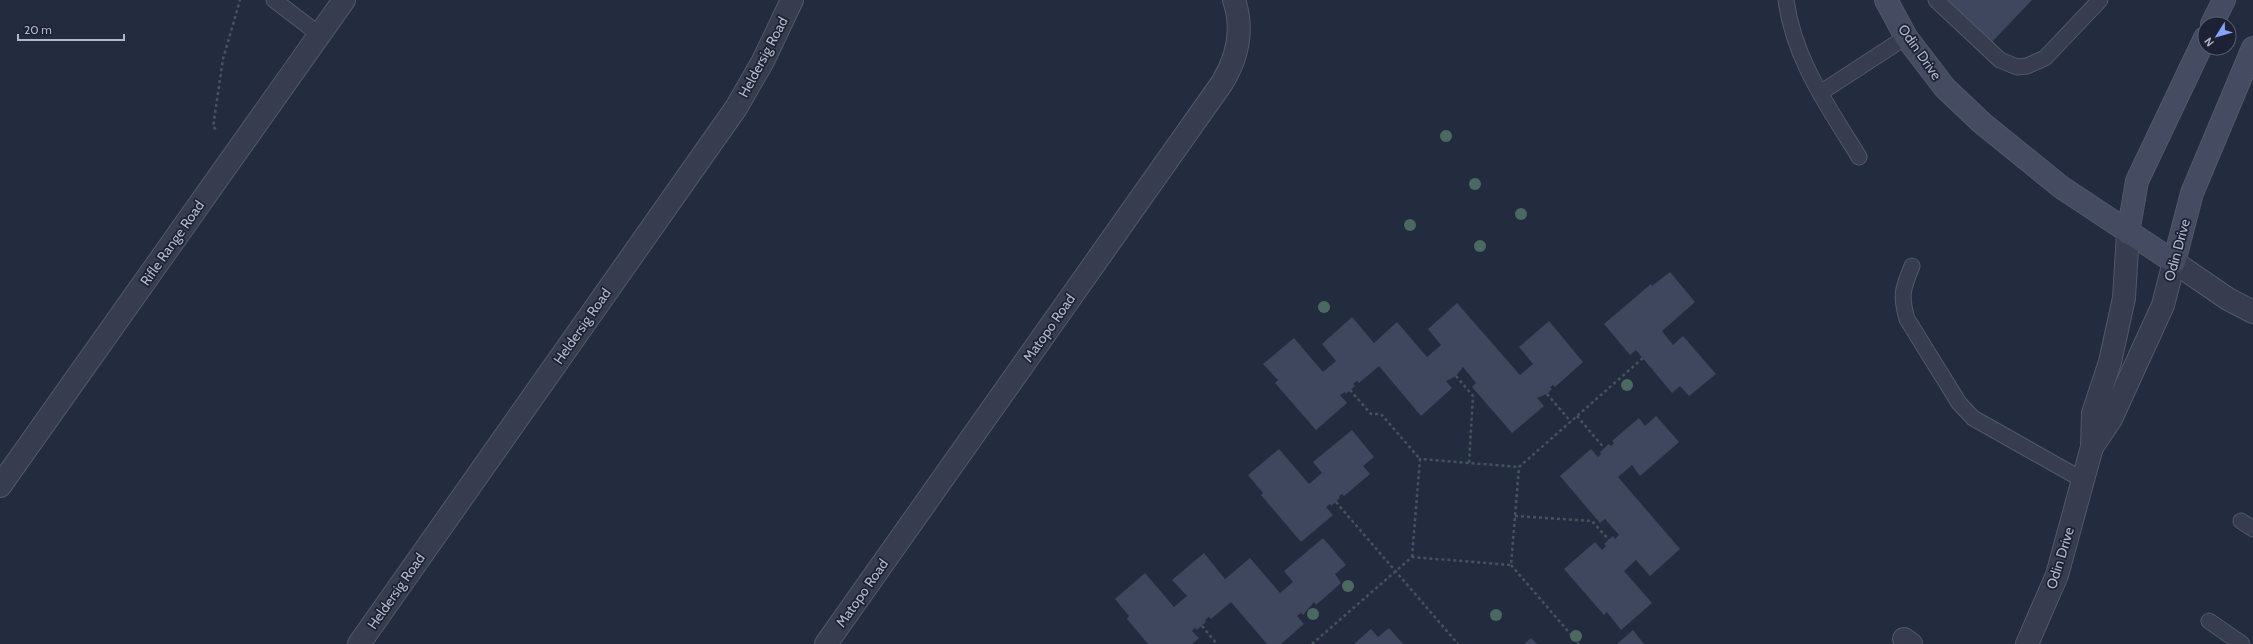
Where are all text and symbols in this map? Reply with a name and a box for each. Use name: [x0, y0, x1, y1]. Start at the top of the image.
street label: Heldersig Road: [734, 14, 792, 100]
scale bar: [18, 16, 124, 42]
north arrow: [2197, 16, 2237, 56]
street label: Odin Drive: [1894, 21, 1946, 83]
text: 20 m: [24, 22, 52, 37]
text: N: [2201, 35, 2217, 49]
street label: Rifle Range Road: [136, 197, 208, 289]
street label: Odin Drive: [2160, 217, 2194, 283]
street label: Heldersig Road: [549, 285, 615, 367]
street label: Matopo Road: [1019, 290, 1079, 366]
street label: Odin Drive: [2042, 525, 2078, 591]
street label: Heldersig Road: [363, 550, 429, 632]
street label: Matopo Road: [832, 555, 892, 631]

